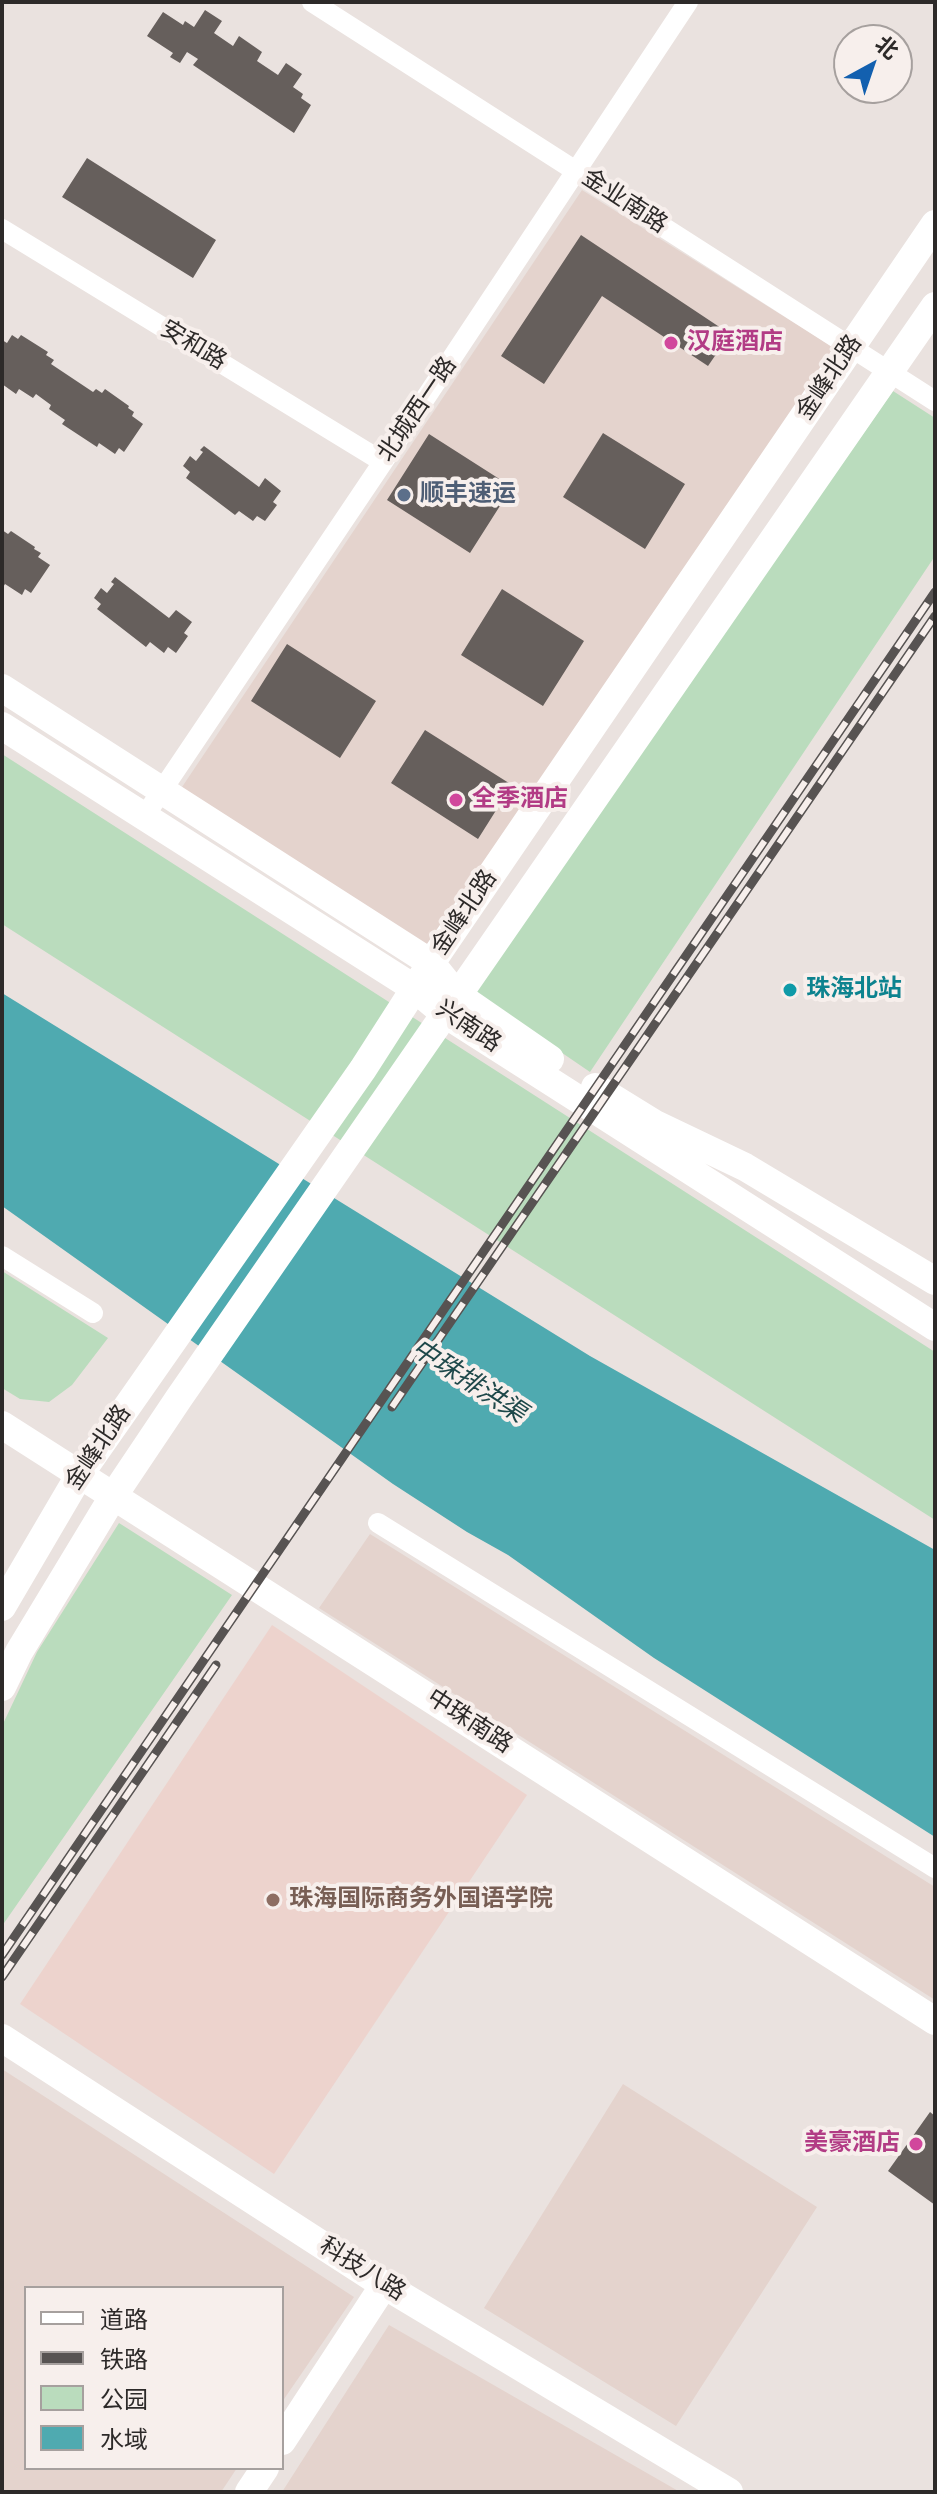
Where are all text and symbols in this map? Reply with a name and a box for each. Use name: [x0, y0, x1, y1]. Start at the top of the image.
north arrow: [833, 24, 913, 104]
text: 北: [869, 29, 905, 66]
street label: 金业南路: [576, 164, 672, 240]
street label: 安和路: [155, 315, 231, 377]
place label: 汉庭酒店: [687, 329, 783, 357]
street label: 金峰北路: [791, 330, 869, 426]
marker: 汉庭酒店: [662, 334, 680, 352]
street label: 北城西一路: [373, 352, 463, 468]
place label: 顺丰速运: [420, 481, 516, 509]
marker: 顺丰速运: [395, 486, 413, 504]
place label: 全季酒店: [472, 786, 568, 814]
marker: 全季酒店: [447, 791, 465, 809]
street label: 金峰北路: [426, 865, 504, 961]
place label: 珠海北站: [806, 976, 902, 1004]
marker: 珠海北站: [781, 981, 799, 999]
street label: 兴南路: [430, 995, 506, 1059]
water label: 中珠排洪渠: [405, 1334, 531, 1430]
street label: 金峰北路: [60, 1400, 138, 1496]
street label: 中珠南路: [421, 1684, 517, 1760]
place label: 珠海国际商务外国语学院: [289, 1886, 553, 1914]
marker: 珠海国际商务外国语学院: [264, 1891, 282, 1909]
place label: 美豪酒店: [804, 2130, 900, 2158]
marker: 美豪酒店: [907, 2135, 925, 2153]
street label: 科技八路: [314, 2232, 410, 2308]
legend: [24, 2286, 284, 2470]
text: 道路: [100, 2303, 148, 2336]
text: 铁路: [100, 2343, 148, 2376]
text: 公园: [100, 2383, 148, 2416]
text: 水域: [100, 2423, 148, 2456]

